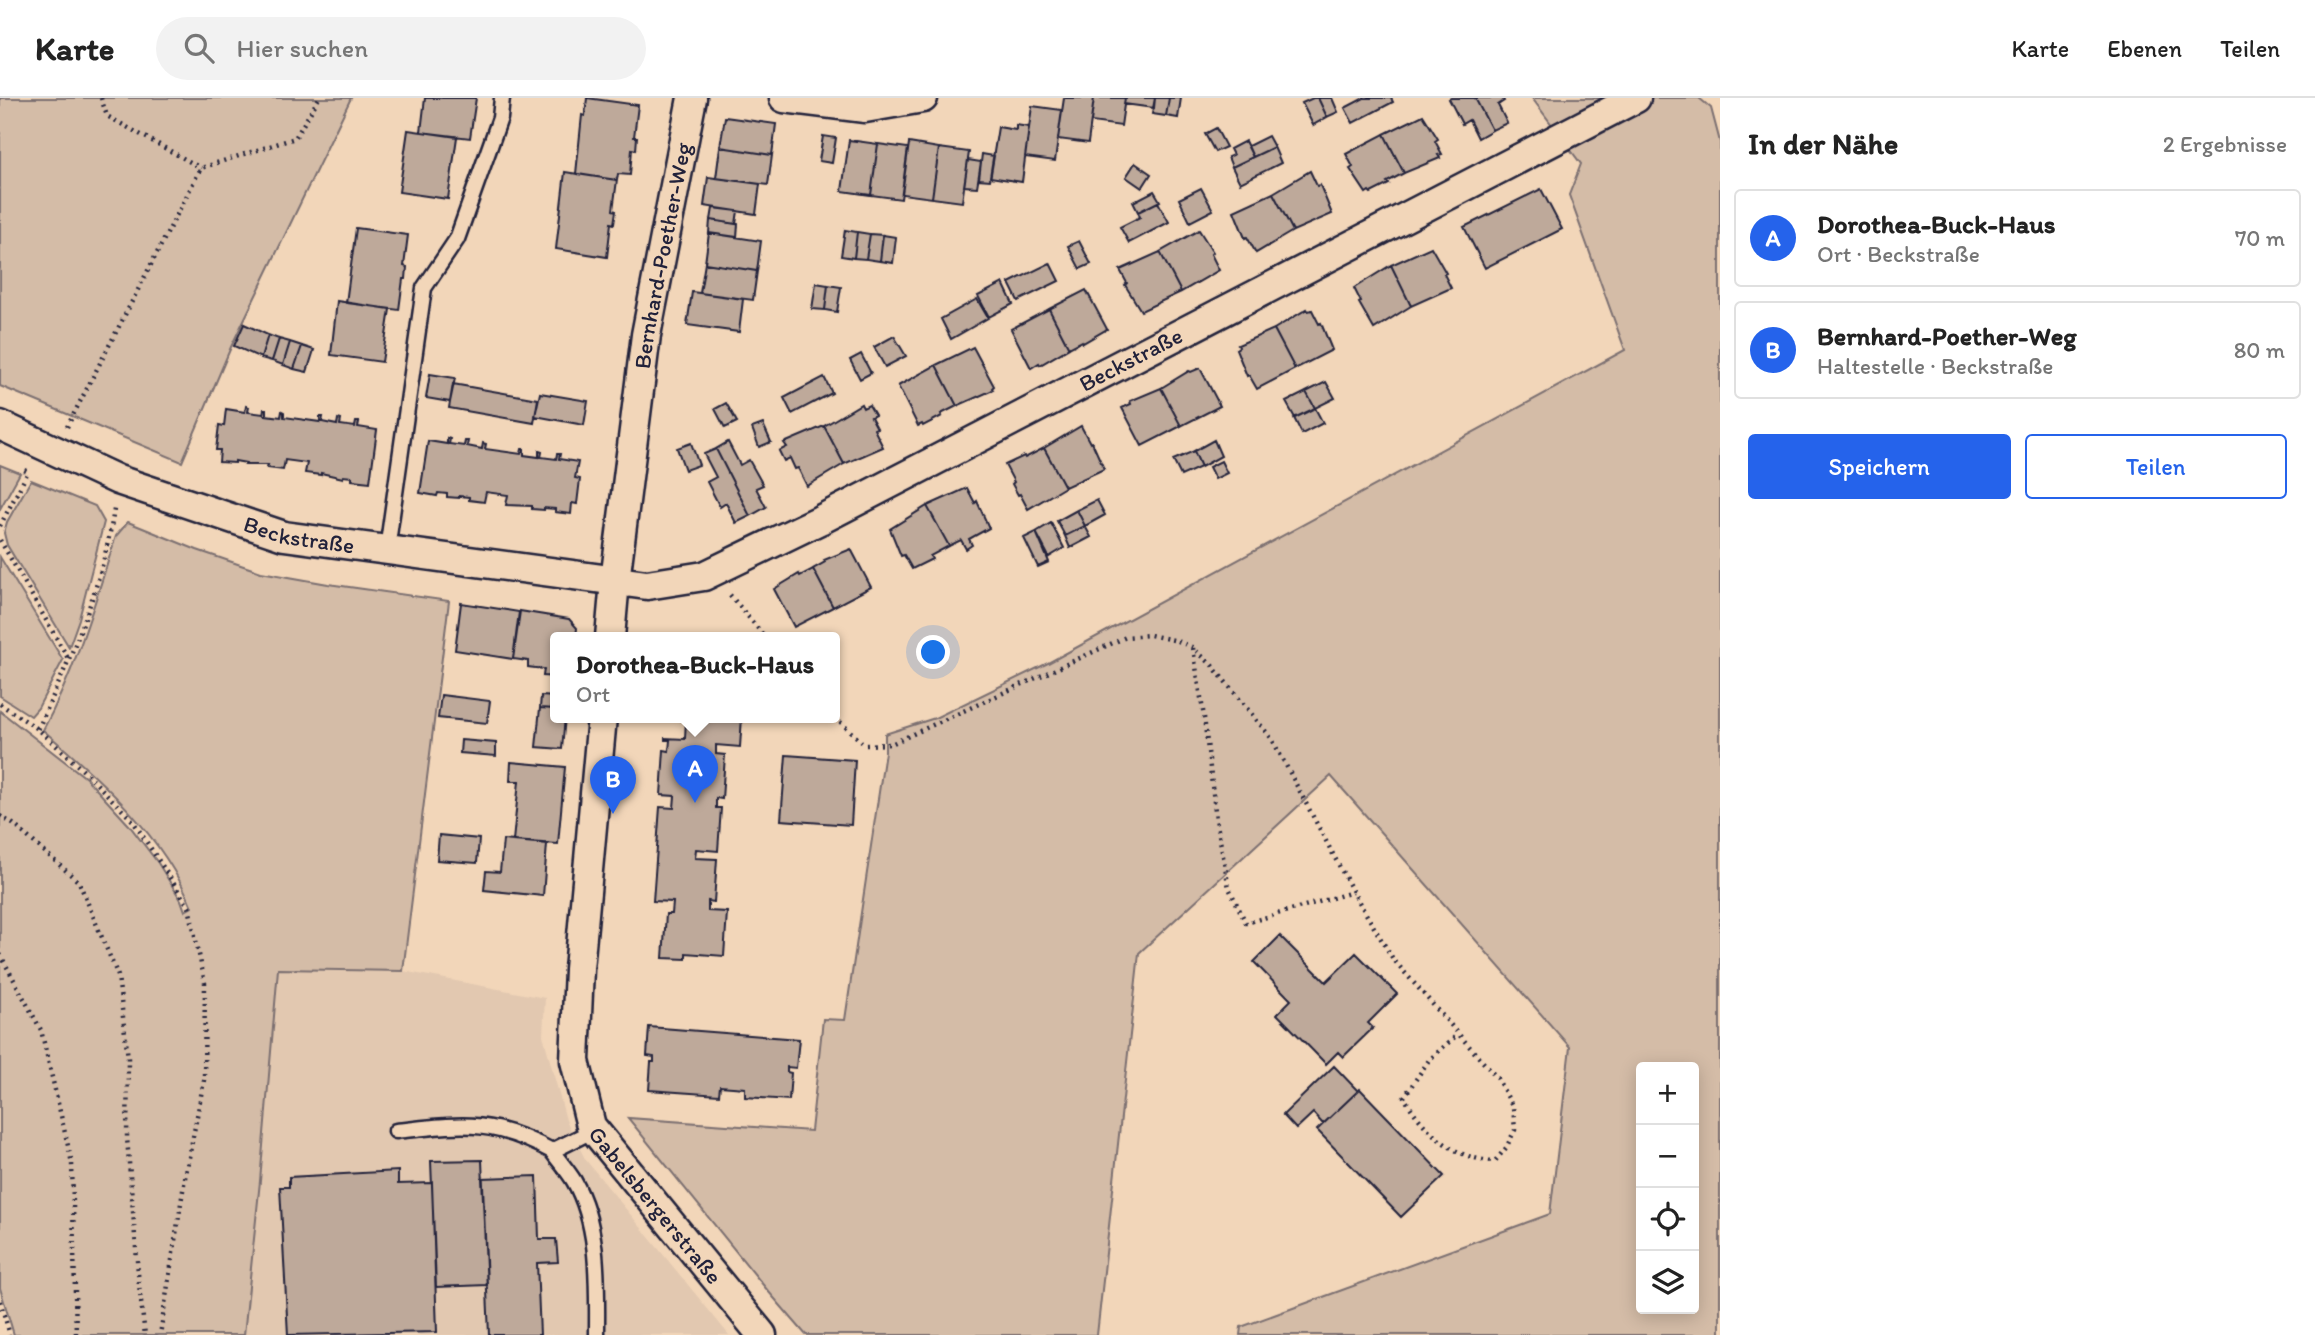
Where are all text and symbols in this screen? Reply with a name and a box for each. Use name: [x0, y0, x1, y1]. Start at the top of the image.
search box: [156, 17, 646, 80]
text: Karte: [35, 29, 114, 68]
icon: search: [180, 29, 218, 67]
text: Hier suchen: [236, 32, 368, 64]
text: Karte: [2011, 34, 2069, 63]
text: Ebenen: [2107, 34, 2182, 63]
text: Teilen: [2220, 34, 2280, 63]
text: In der Nähe: [1748, 125, 1898, 162]
text: 2 Ergebnisse: [2163, 130, 2287, 158]
street label: Bernhard-Poether-Weg: [628, 140, 697, 371]
text: Dorothea-Buck-Haus: [1817, 208, 2056, 240]
text: A: [1766, 224, 1780, 252]
text: 70 m: [2235, 224, 2285, 252]
text: Ort · Beckstraße: [1817, 240, 1980, 268]
text: Bernhard-Poether-Weg: [1817, 320, 2077, 352]
street label: Beckstraße: [1074, 321, 1187, 398]
text: B: [1766, 336, 1780, 364]
text: 80 m: [2234, 336, 2285, 364]
text: Haltestelle · Beckstraße: [1817, 352, 2053, 380]
button: Speichern: [1748, 434, 2011, 499]
button: Teilen: [2025, 434, 2287, 499]
street label: Beckstraße: [240, 509, 356, 559]
popup: [550, 632, 840, 723]
your location: [916, 635, 950, 669]
text: Dorothea-Buck-Haus: [576, 648, 814, 680]
text: Ort: [576, 680, 610, 708]
pin: A: [672, 745, 718, 803]
pin: B: [590, 756, 636, 814]
map controls: [1636, 1062, 1699, 1314]
button: +: [1636, 1062, 1699, 1125]
street label: Gabelsbergerstraße: [583, 1120, 728, 1290]
button: −: [1636, 1125, 1699, 1188]
button: locate: [1636, 1188, 1699, 1251]
button: layers: [1636, 1251, 1699, 1314]

